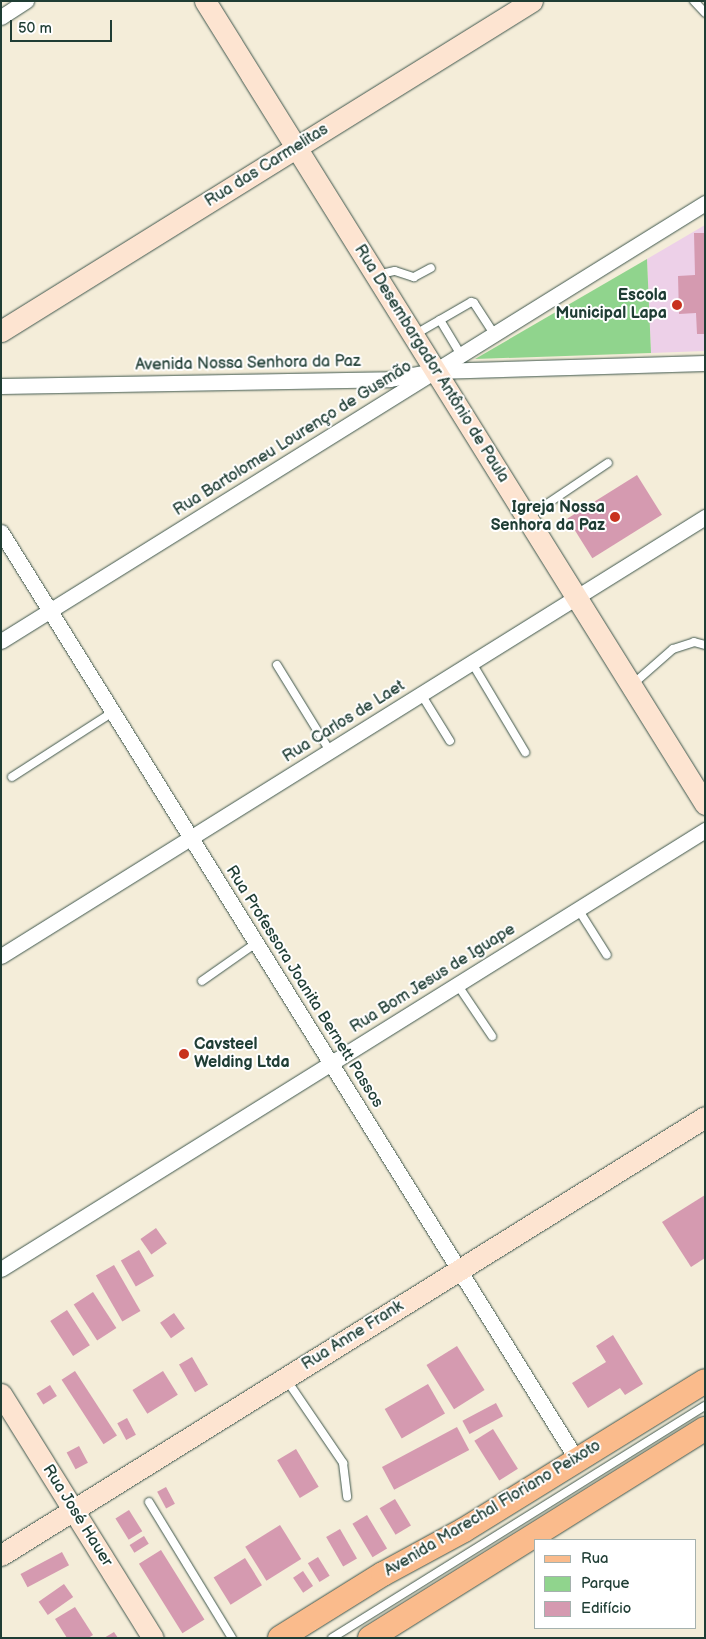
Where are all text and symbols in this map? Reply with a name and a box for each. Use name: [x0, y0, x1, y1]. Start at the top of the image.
scale bar: [12, 10, 115, 42]
text: 50 m: [18, 19, 52, 38]
street label: Rua das Carmelitas: [202, 120, 332, 212]
street label: Rua Desembargador Antônio de Paula: [349, 242, 513, 486]
place label: Escola Municipal Lapa: [555, 286, 667, 324]
marker: Escola Municipal Lapa: [671, 299, 683, 311]
street label: Avenida Nossa Senhora da Paz: [135, 352, 361, 376]
street label: Rua Bartolomeu Lourenço de Gusmão: [170, 357, 416, 521]
place label: Igreja Nossa Senhora da Paz: [491, 498, 605, 536]
marker: Igreja Nossa Senhora da Paz: [609, 511, 621, 523]
street label: Rua Carlos de Laet: [280, 677, 408, 767]
street label: Rua Professora Joanita Bernett Passos: [221, 862, 387, 1112]
street label: Rua Bom Jesus de Iguape: [347, 920, 519, 1038]
place label: Cavsteel Welding Ltda: [194, 1035, 290, 1073]
marker: Cavsteel Welding Ltda: [178, 1048, 190, 1060]
street label: Rua Anne Frank: [299, 1297, 407, 1375]
street label: Avenida Marechal Floriano Peixoto: [381, 1437, 605, 1581]
street label: Rua José Hauer: [38, 1461, 116, 1571]
legend: [534, 1539, 696, 1629]
text: Rua: [581, 1549, 609, 1568]
text: Parque: [581, 1574, 629, 1593]
text: Edifício: [581, 1599, 631, 1618]

